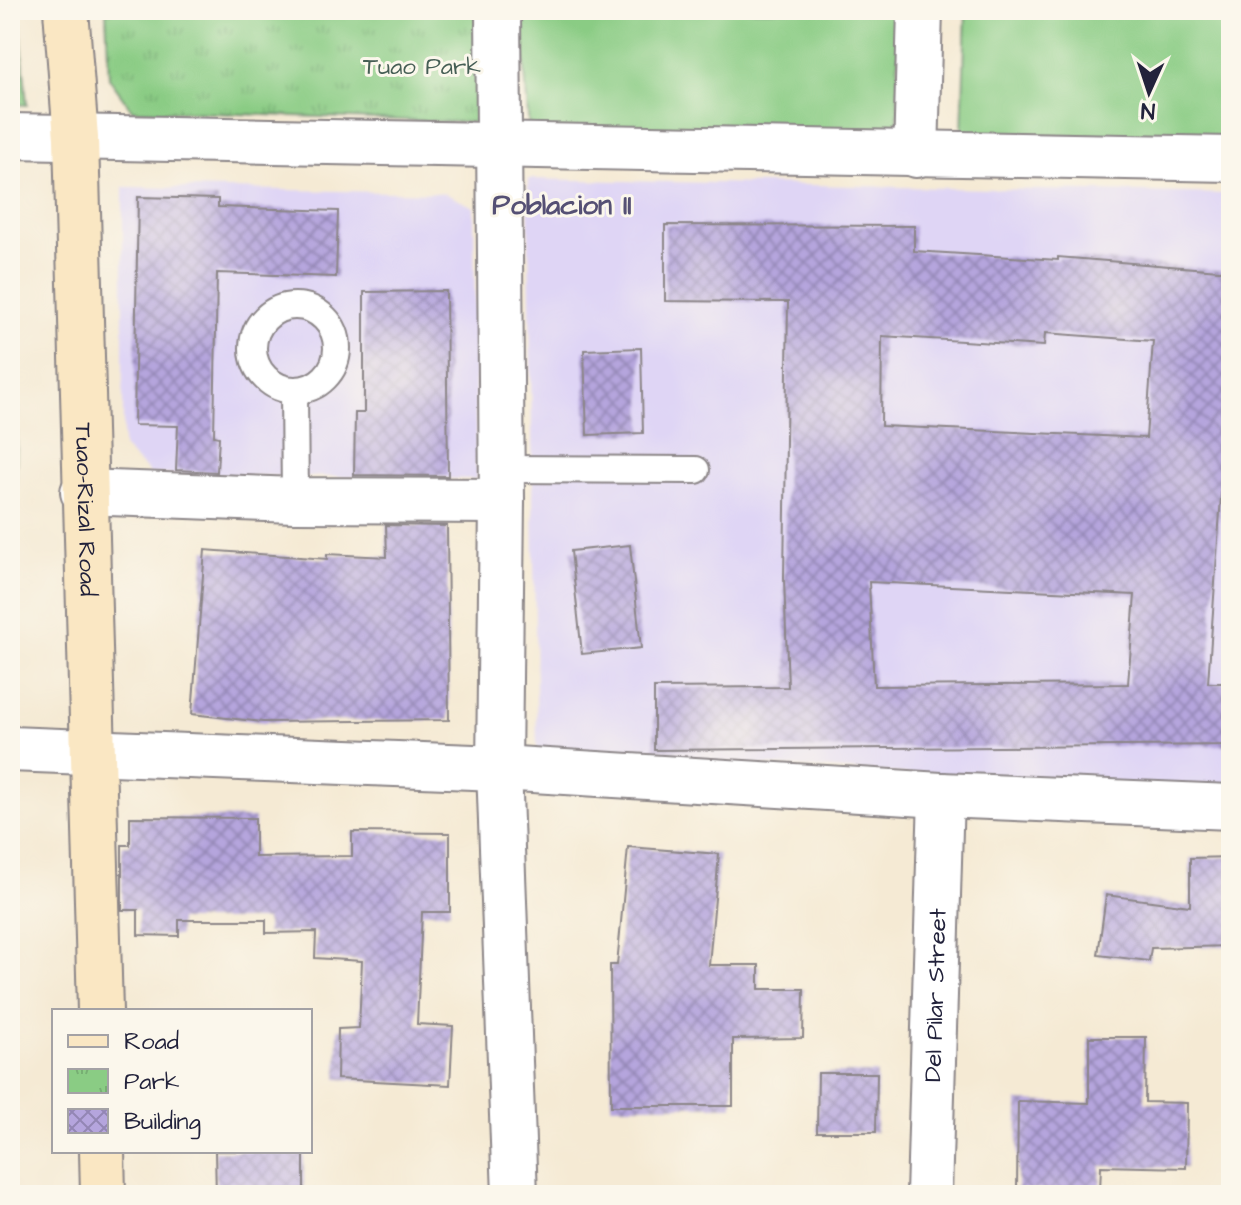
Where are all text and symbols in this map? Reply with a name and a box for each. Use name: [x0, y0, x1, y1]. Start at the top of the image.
park label: Tuao Park: [363, 50, 481, 84]
north arrow: [1109, 52, 1189, 132]
text: N: [1140, 95, 1156, 126]
district label: Poblacion II: [492, 186, 632, 225]
street label: Tuao-Rizal Road: [66, 422, 105, 597]
street label: Del Pilar Street: [916, 907, 956, 1082]
legend: [52, 1009, 312, 1153]
text: Road: [124, 1025, 179, 1059]
text: Park: [124, 1065, 180, 1099]
text: Building: [124, 1105, 201, 1140]

